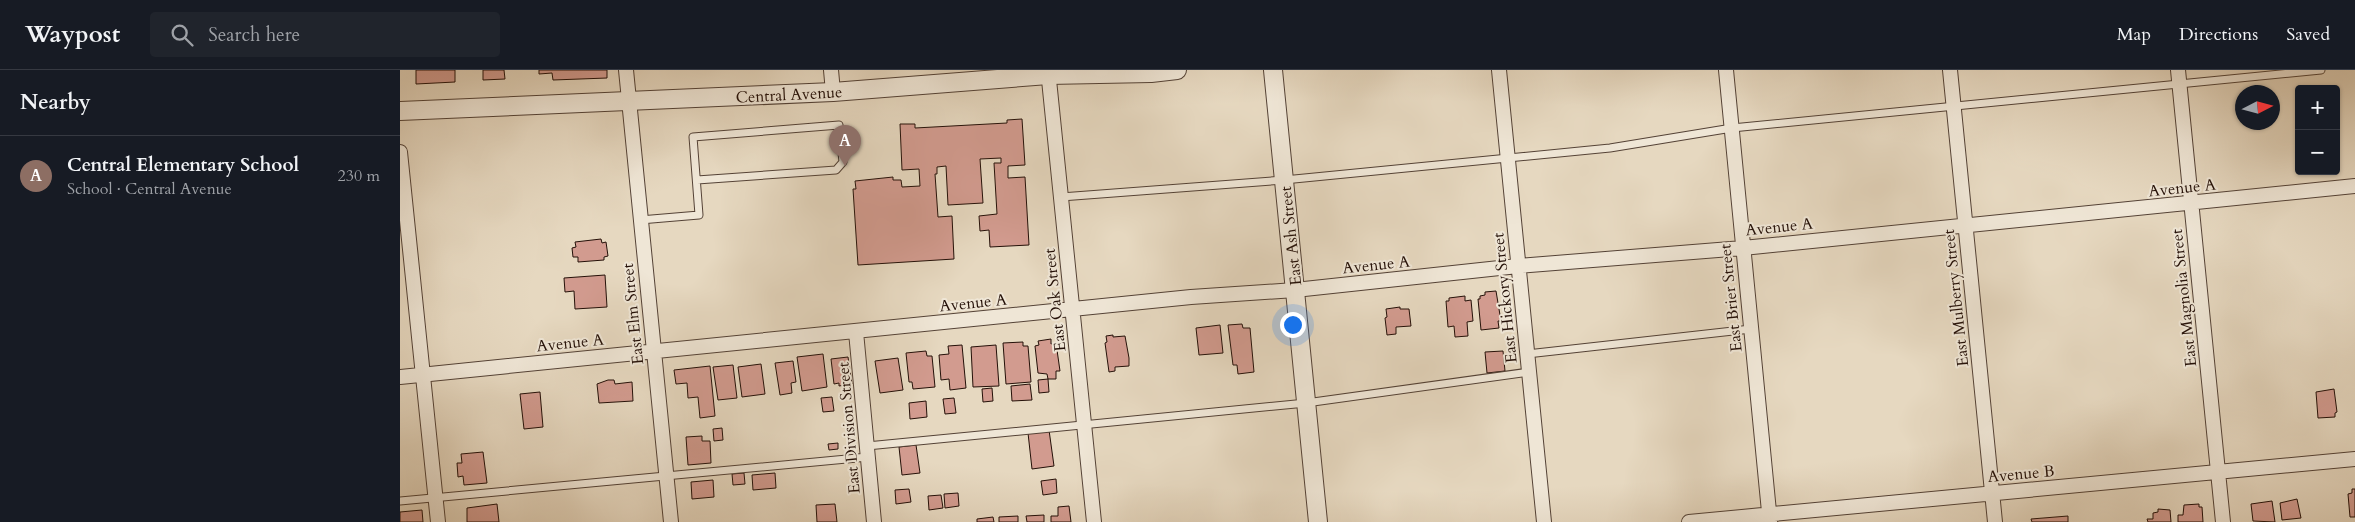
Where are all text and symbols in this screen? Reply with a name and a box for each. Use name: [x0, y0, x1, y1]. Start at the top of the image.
search box: [150, 12, 500, 57]
text: Waypost: [25, 18, 120, 51]
icon: search: [168, 21, 196, 49]
text: Search here: [208, 22, 300, 48]
text: Map: [2117, 22, 2151, 47]
text: Directions: [2179, 22, 2258, 47]
text: Saved: [2286, 22, 2330, 47]
street label: Central Avenue: [735, 81, 843, 109]
north arrow: [2235, 85, 2280, 130]
map controls: [2295, 85, 2340, 175]
button: +: [2295, 85, 2340, 130]
text: Nearby: [20, 88, 91, 117]
pin: A: [829, 125, 861, 166]
button: −: [2295, 130, 2340, 175]
text: Central Elementary School: [67, 152, 299, 178]
text: A: [30, 165, 42, 187]
text: 230 m: [338, 165, 380, 187]
street label: Avenue A: [2147, 173, 2217, 202]
text: School · Central Avenue: [67, 178, 232, 200]
street label: East Ash Street: [1275, 185, 1307, 287]
street label: Avenue A: [1744, 212, 1814, 241]
street label: East Mulberry Street: [1938, 228, 1974, 368]
street label: East Magnolia Street: [2166, 228, 2202, 368]
street label: East Hickory Street: [1487, 232, 1523, 364]
street label: East Brier Street: [1714, 243, 1748, 353]
street label: East Oak Street: [1039, 247, 1071, 353]
street label: Avenue A: [1341, 250, 1411, 279]
street label: East Elm Street: [617, 262, 649, 366]
street label: Avenue A: [938, 288, 1008, 317]
your location: [1280, 312, 1306, 338]
street label: Avenue A: [535, 328, 605, 357]
street label: East Division Street: [832, 361, 866, 495]
street label: Avenue B: [1987, 460, 2056, 488]

